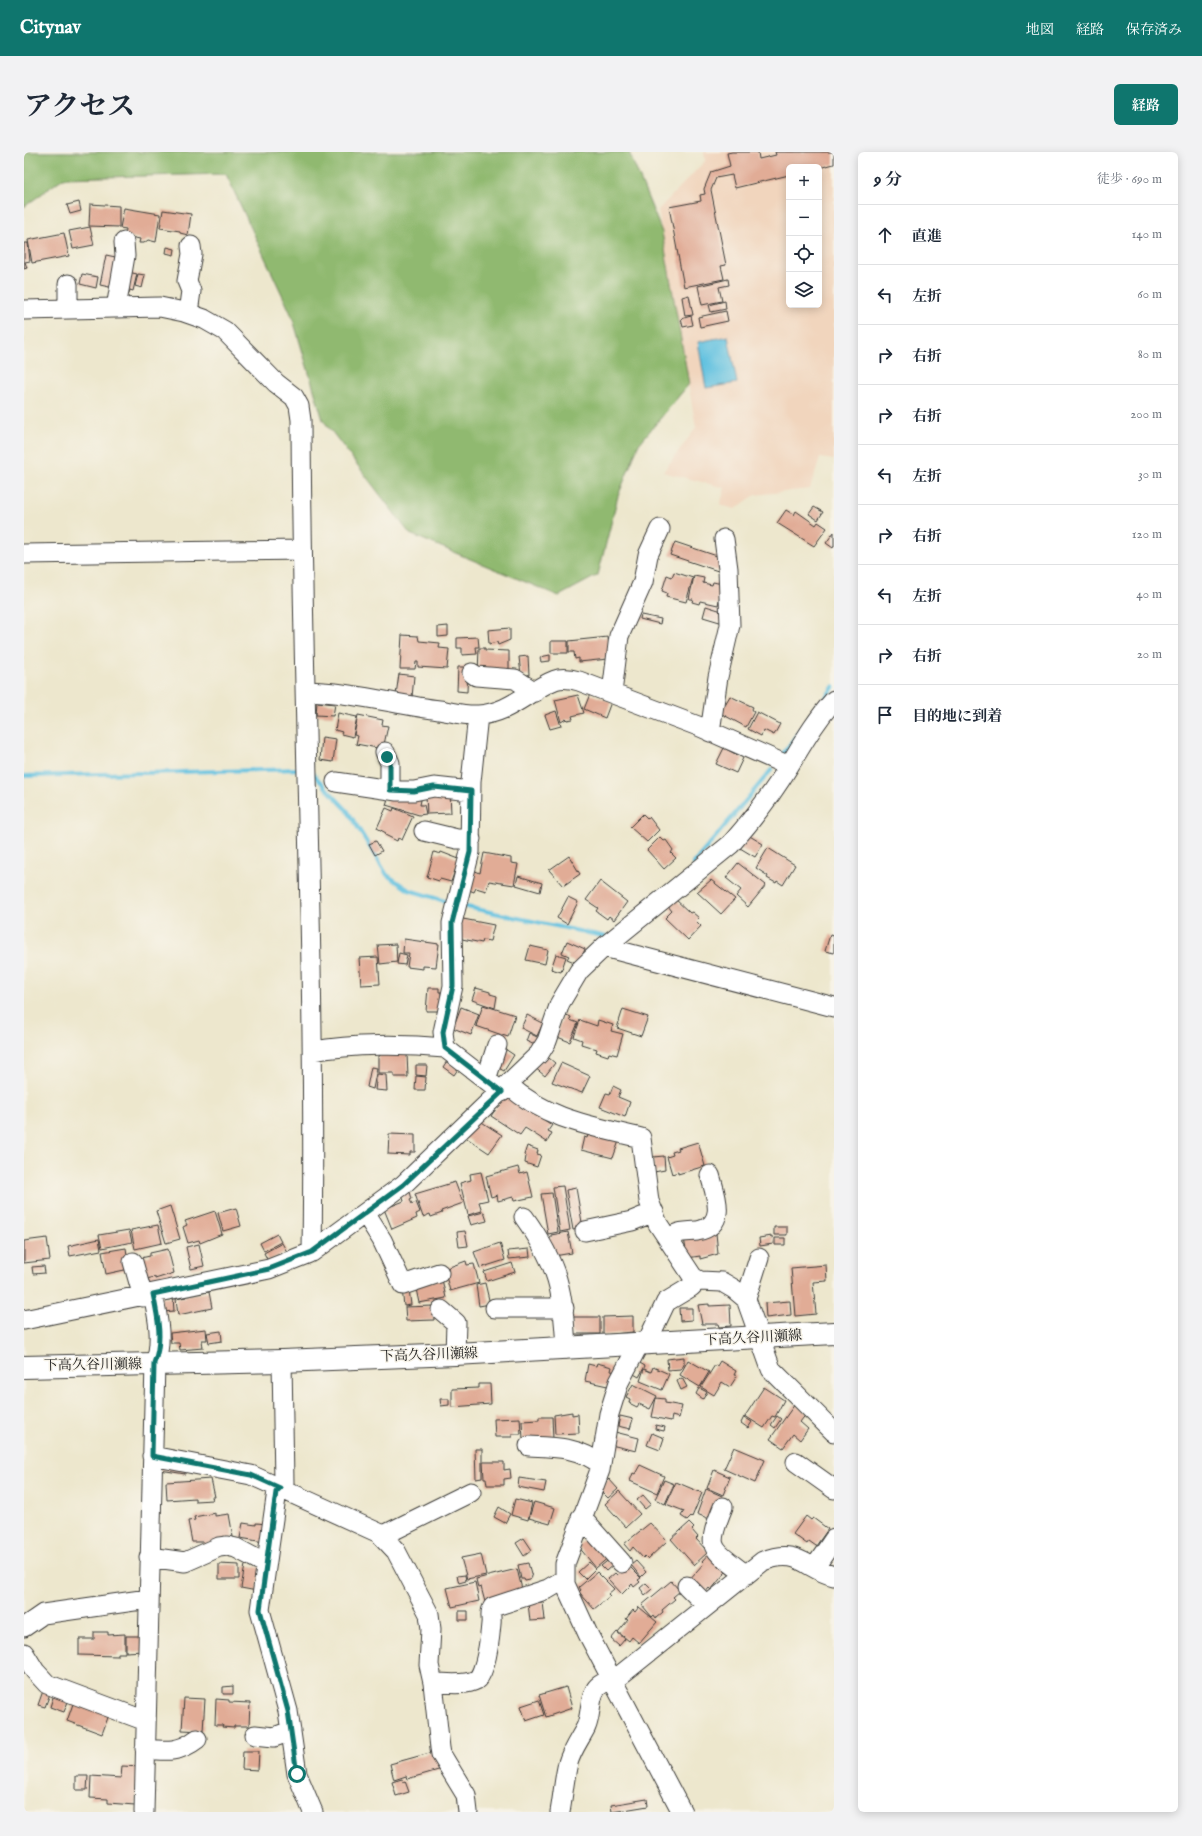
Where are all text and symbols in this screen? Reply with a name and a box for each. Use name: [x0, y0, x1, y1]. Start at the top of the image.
text: Citynav: [20, 16, 81, 40]
text: 地図: [1026, 21, 1054, 39]
text: 経路: [1076, 21, 1104, 39]
text: 保存済み: [1126, 21, 1182, 39]
button: 経路: [1114, 84, 1178, 125]
text: アクセス: [24, 90, 135, 125]
map controls: [786, 164, 822, 308]
button: +: [786, 164, 822, 200]
text: 9 分: [874, 170, 902, 191]
text: 徒歩 · 690 m: [1097, 171, 1162, 188]
button: −: [786, 200, 822, 236]
icon: ahead: [874, 224, 896, 246]
text: 140 m: [1132, 226, 1162, 243]
text: 直進: [912, 227, 942, 246]
button: locate: [786, 236, 822, 272]
button: layers: [786, 272, 822, 308]
icon: left: [874, 284, 896, 306]
text: 60 m: [1137, 286, 1162, 303]
text: 左折: [912, 287, 942, 306]
icon: right: [874, 344, 896, 366]
text: 80 m: [1138, 346, 1162, 363]
text: 右折: [912, 347, 942, 366]
icon: right: [874, 404, 896, 426]
text: 200 m: [1130, 406, 1162, 423]
text: 右折: [912, 407, 942, 426]
icon: left: [874, 464, 896, 486]
text: 30 m: [1138, 466, 1162, 483]
text: 左折: [912, 467, 942, 486]
icon: right: [874, 524, 896, 546]
text: 120 m: [1132, 526, 1162, 543]
text: 右折: [912, 527, 942, 546]
icon: left: [874, 584, 896, 606]
text: 40 m: [1136, 586, 1162, 603]
text: 左折: [912, 587, 942, 606]
icon: right: [874, 644, 896, 666]
text: 20 m: [1137, 646, 1162, 663]
text: 右折: [912, 647, 942, 666]
icon: arrive: [874, 704, 896, 726]
text: 目的地に到着: [912, 707, 1002, 726]
route end: [378, 748, 396, 766]
street label: 下高久谷川瀬線: [704, 1326, 802, 1350]
street label: 下高久谷川瀬線: [380, 1344, 478, 1366]
street label: 下高久谷川瀬線: [44, 1355, 142, 1375]
route start: [288, 1765, 306, 1783]

